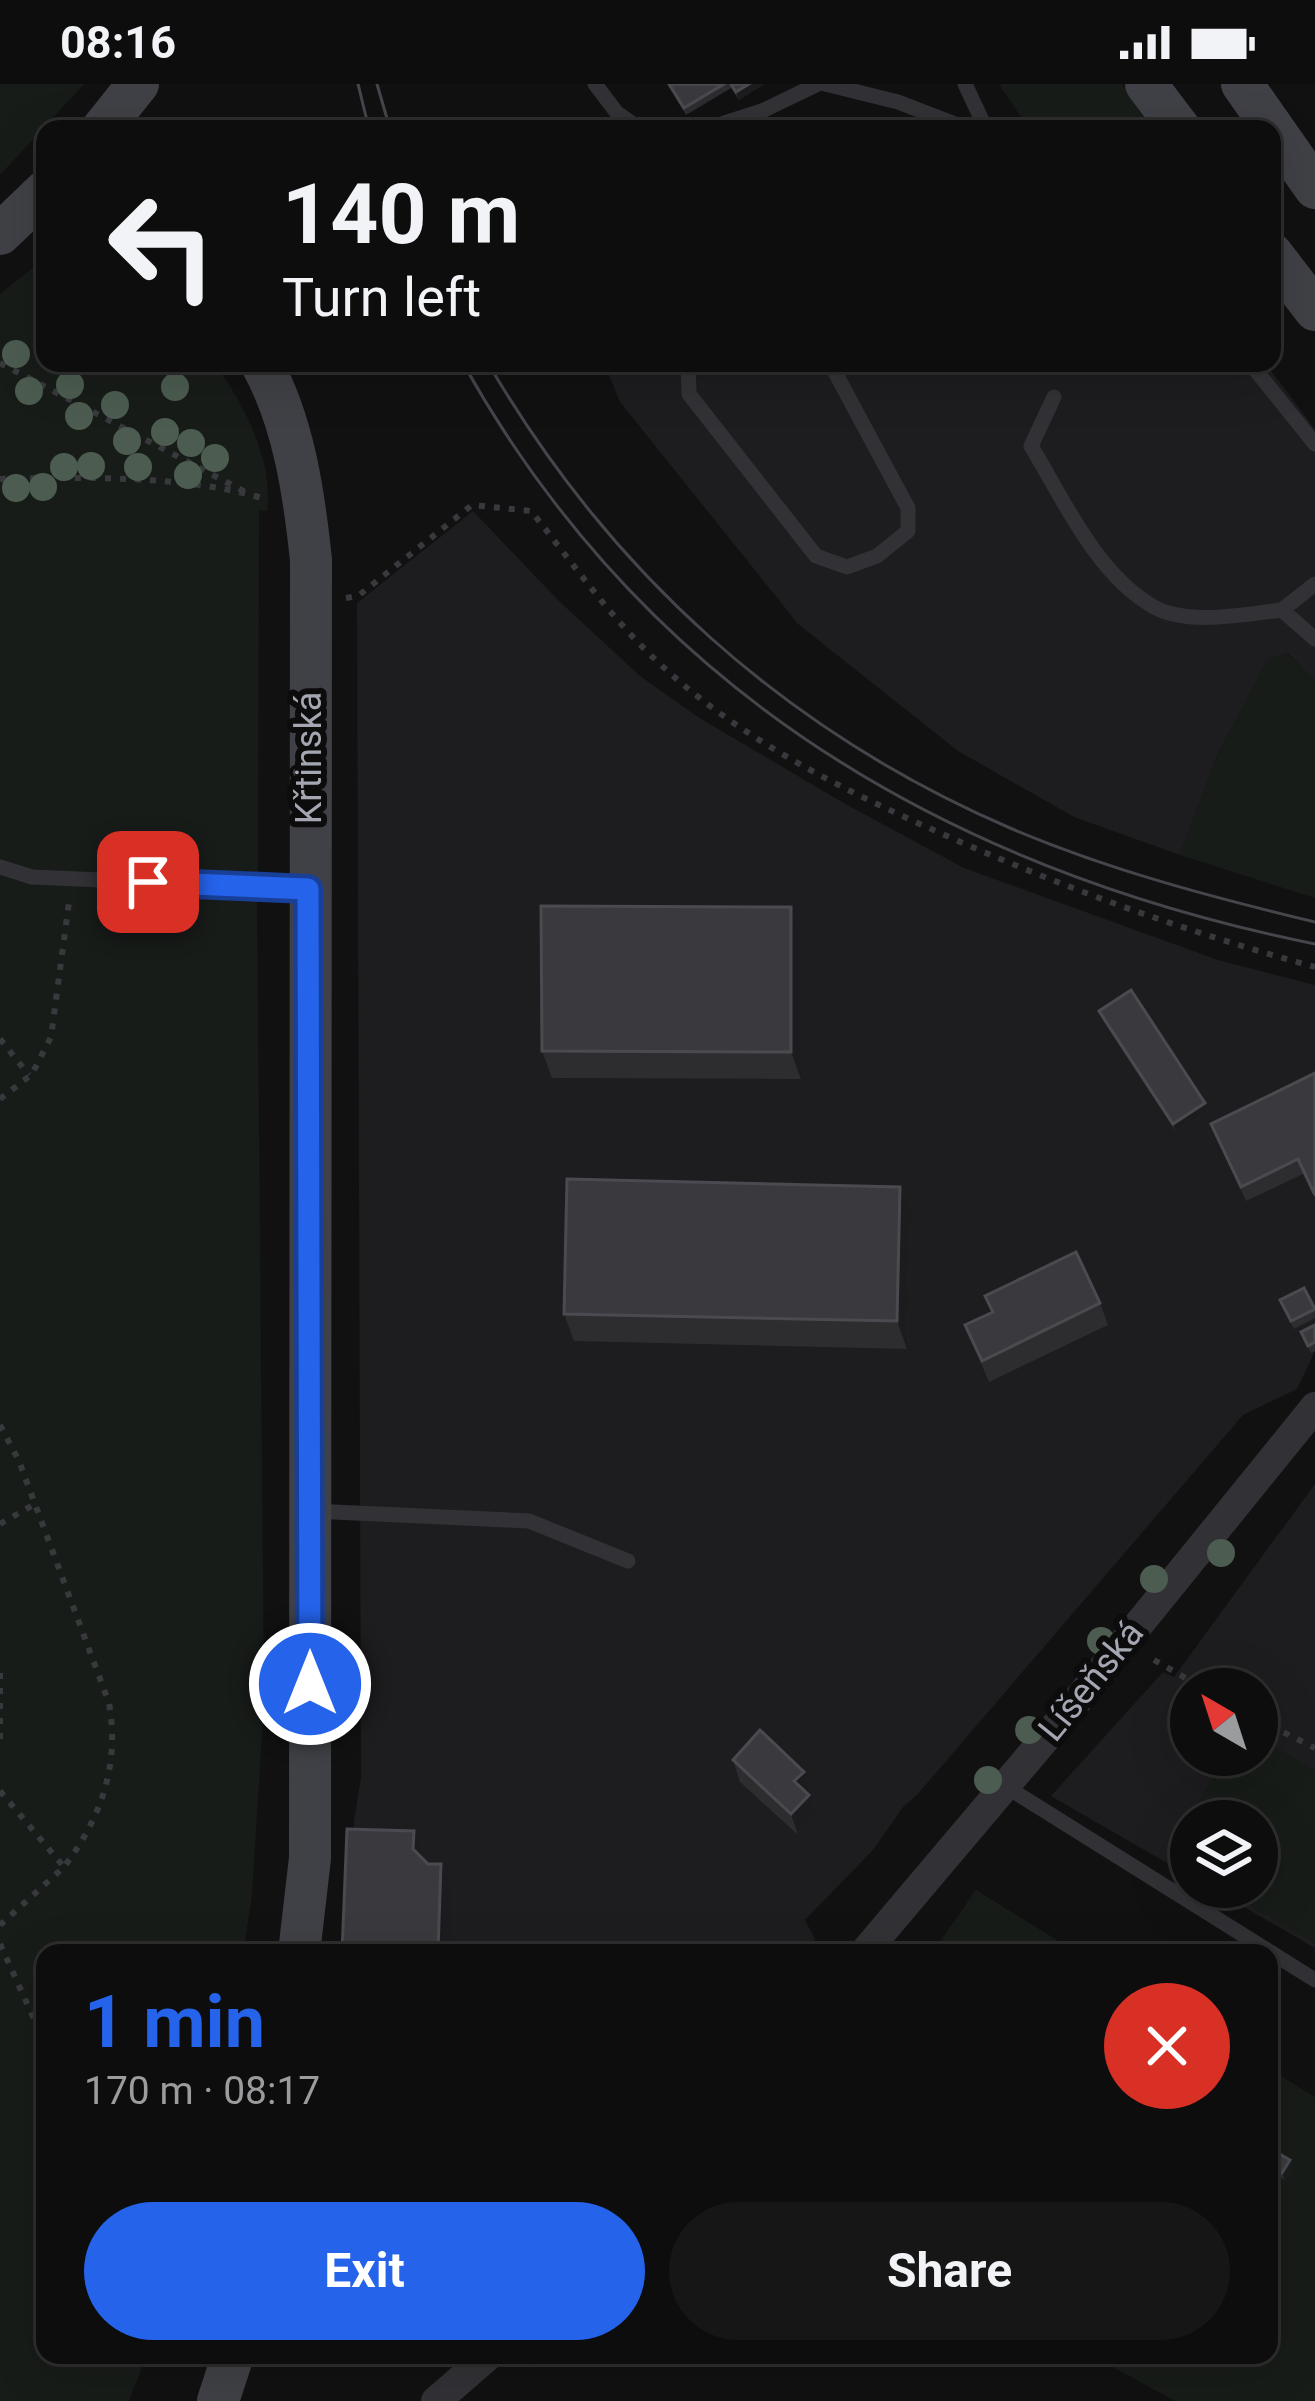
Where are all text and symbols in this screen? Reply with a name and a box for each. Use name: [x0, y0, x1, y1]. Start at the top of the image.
text: 08:16: [60, 16, 176, 69]
text: 140 m: [282, 165, 520, 264]
icon: left: [84, 168, 240, 324]
text: Turn left: [282, 266, 481, 329]
street label: Křtinská: [288, 692, 330, 824]
pin: [97, 831, 199, 933]
icon: arrive: [115, 849, 181, 915]
street label: Líšeňská: [1030, 1613, 1152, 1749]
position arrow: [247, 1621, 373, 1747]
north arrow: [1170, 1668, 1278, 1776]
map controls: [1170, 1668, 1278, 1908]
button: layers: [1170, 1800, 1278, 1908]
text: 1 min: [84, 1980, 265, 2065]
button: close: [1104, 1983, 1230, 2109]
text: 170 m · 08:17: [84, 2068, 320, 2114]
button: Exit: [84, 2202, 645, 2340]
button: Share: [669, 2202, 1230, 2340]

